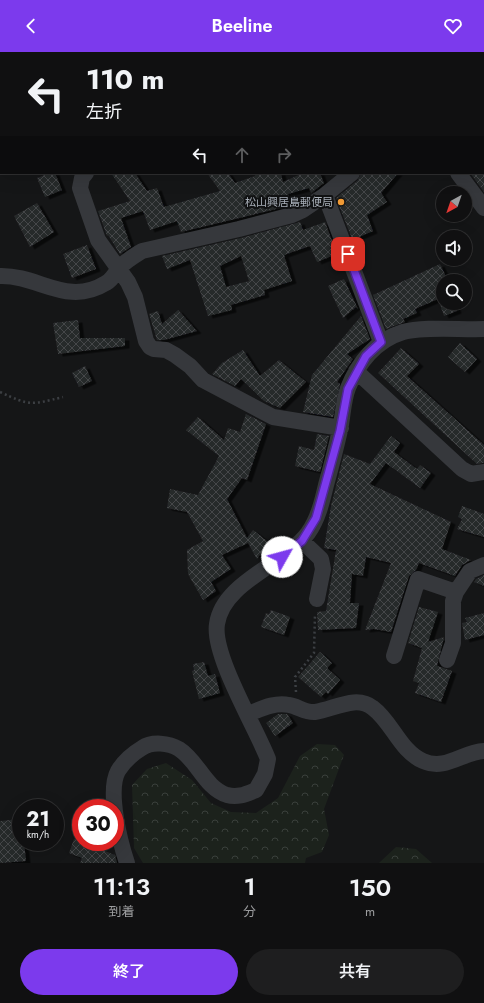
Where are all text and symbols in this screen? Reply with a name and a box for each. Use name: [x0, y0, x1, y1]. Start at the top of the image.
text: Beeline: [212, 13, 272, 39]
icon: back: [20, 15, 42, 37]
icon: heart: [442, 15, 464, 37]
text: 110 m: [86, 59, 164, 100]
icon: left: [20, 68, 72, 120]
text: 左折: [86, 99, 122, 125]
icon: left: [189, 144, 211, 166]
icon: ahead: [231, 144, 253, 166]
icon: right: [273, 144, 295, 166]
north arrow: [436, 186, 472, 222]
map controls: [436, 186, 472, 310]
place label: 松山興居島郵便局: [245, 194, 333, 210]
marker: 松山興居島郵便局: [336, 197, 346, 207]
button: sound: [436, 230, 472, 266]
pin: [331, 237, 365, 271]
icon: arrive: [337, 243, 359, 265]
button: search: [436, 274, 472, 310]
position arrow: [261, 536, 303, 578]
speed limit sign: 30: [72, 799, 124, 851]
text: 21: [26, 805, 50, 834]
text: km/h: [27, 827, 49, 842]
text: 11:13: [93, 869, 150, 904]
text: 1: [244, 869, 255, 904]
text: 150: [349, 870, 391, 905]
text: 到着: [109, 902, 135, 921]
text: 分: [243, 902, 256, 921]
text: m: [365, 902, 375, 921]
button: 終了: [20, 949, 238, 995]
button: 共有: [246, 949, 464, 995]

